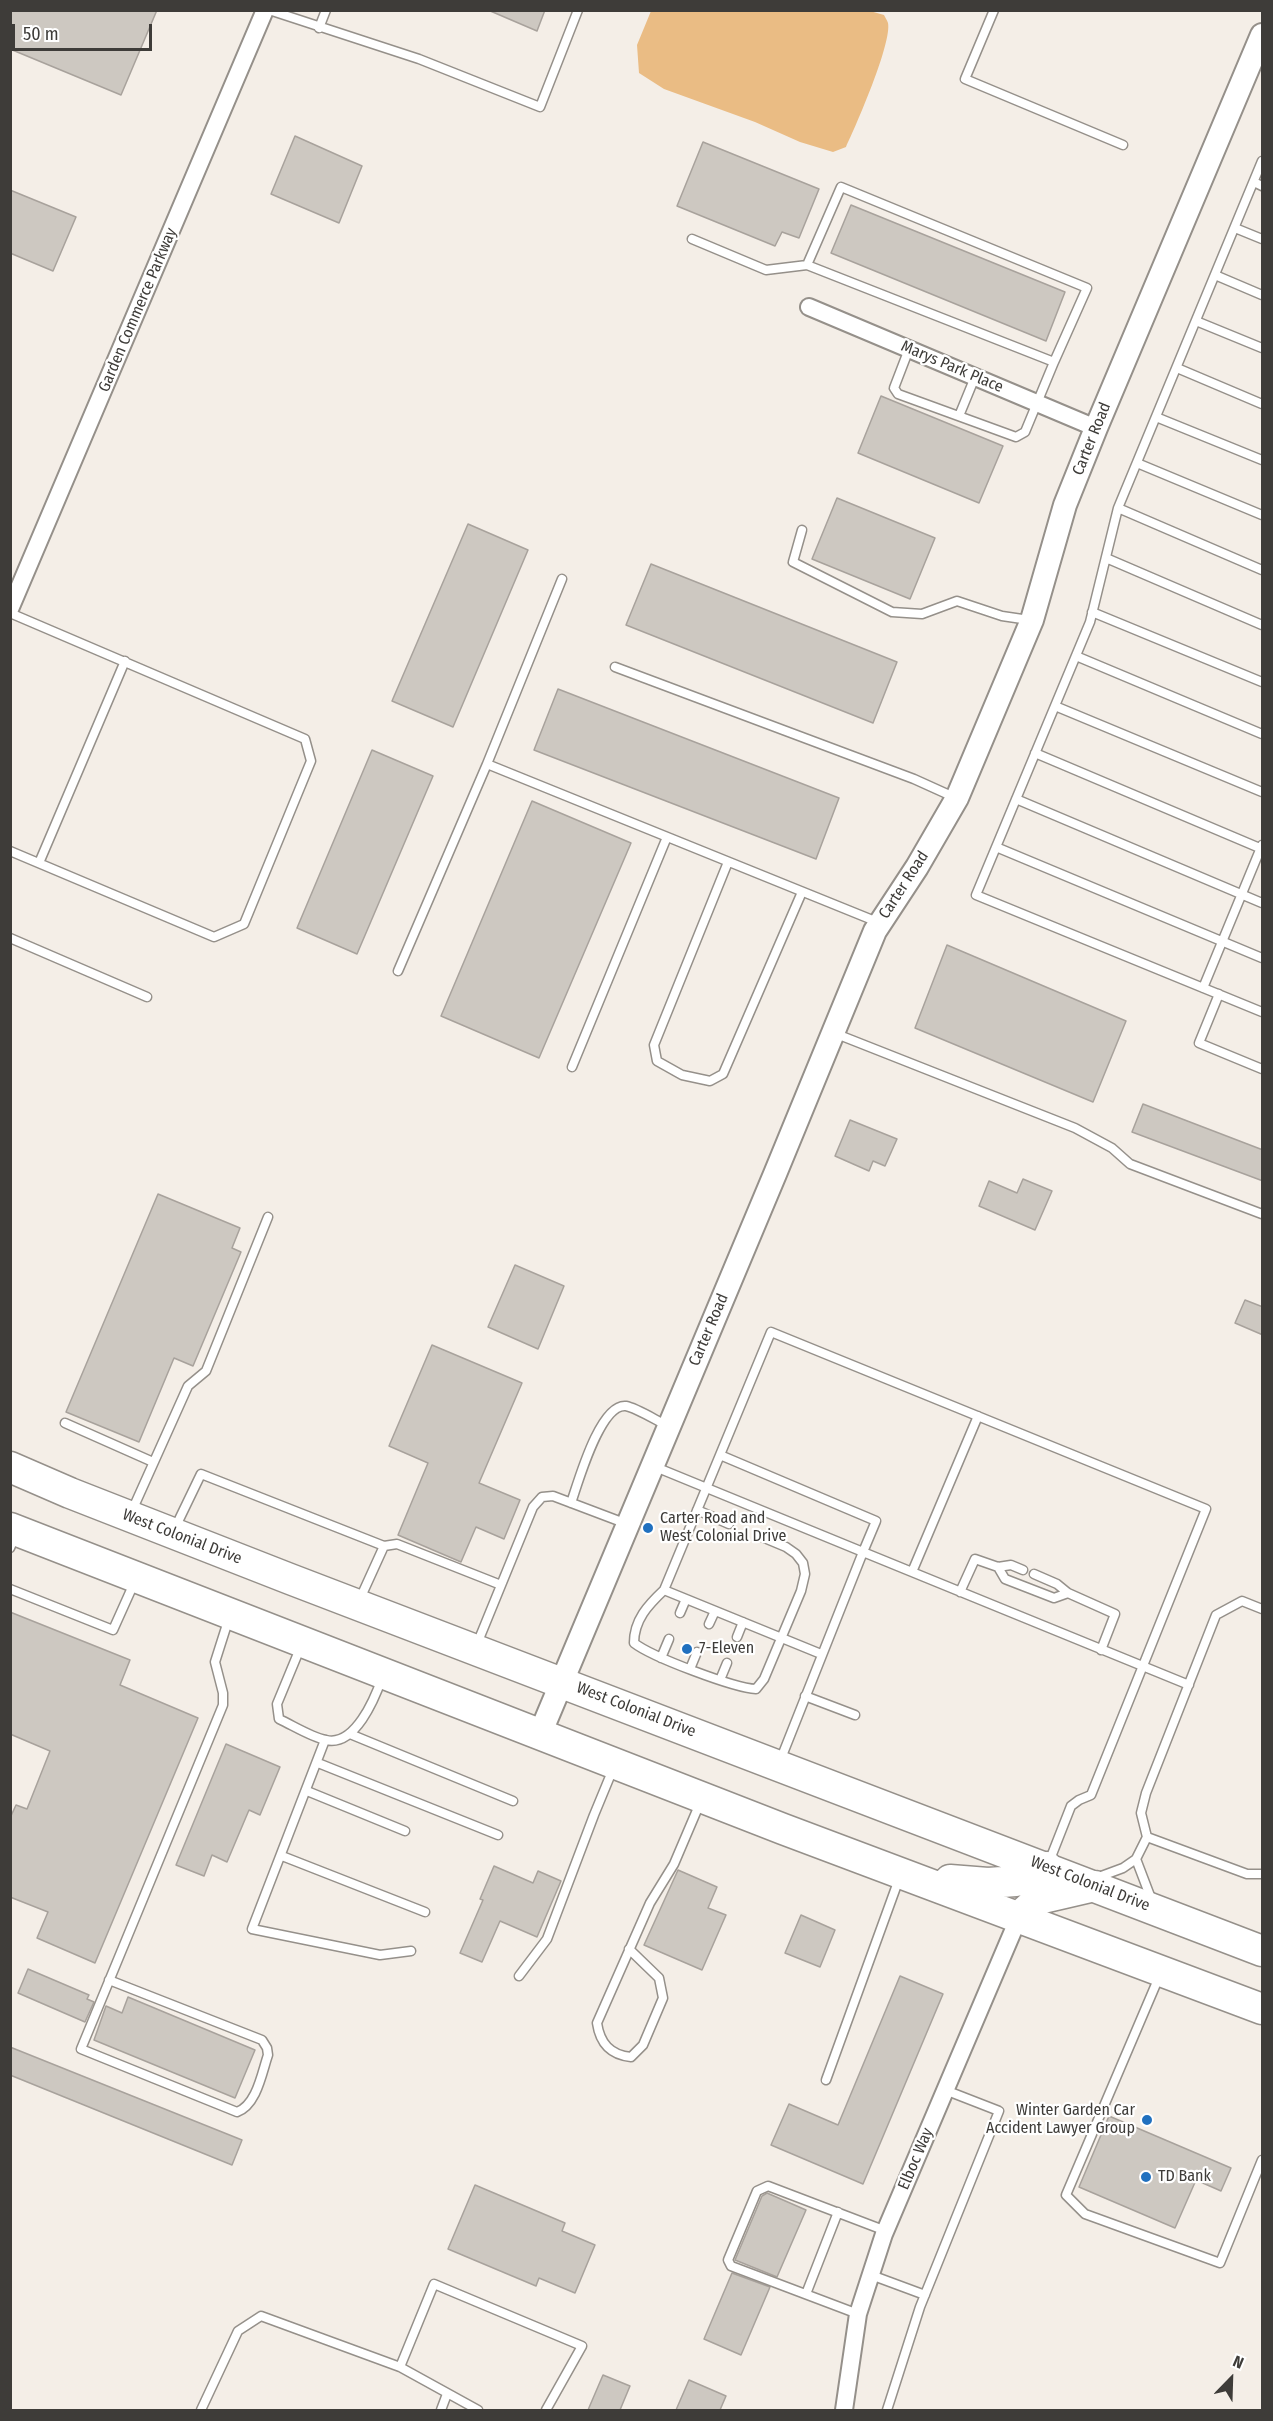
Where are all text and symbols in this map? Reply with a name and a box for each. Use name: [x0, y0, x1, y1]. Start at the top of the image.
scale bar: [15, 12, 154, 50]
text: 50 m: [23, 23, 59, 45]
street label: Garden Commerce Parkway: [95, 225, 181, 395]
street label: Marys Park Place: [898, 337, 1006, 397]
street label: Carter Road: [1069, 400, 1115, 478]
street label: Carter Road: [875, 848, 933, 922]
street label: Carter Road: [685, 1291, 733, 1369]
street label: West Colonial Drive: [120, 1505, 244, 1569]
place label: Carter Road and West Colonial Drive: [660, 1509, 786, 1547]
marker: Carter Road and West Colonial Drive: [641, 1521, 655, 1535]
place label: 7-Eleven: [699, 1639, 754, 1659]
marker: 7-Eleven: [680, 1642, 694, 1656]
street label: West Colonial Drive: [574, 1678, 698, 1742]
street label: West Colonial Drive: [1028, 1852, 1152, 1916]
place label: Winter Garden Car Accident Lawyer Group: [986, 2101, 1135, 2139]
marker: Winter Garden Car Accident Lawyer Group: [1140, 2113, 1154, 2127]
street label: Elboc Way: [894, 2125, 938, 2193]
place label: TD Bank: [1158, 2167, 1211, 2187]
marker: TD Bank: [1139, 2170, 1153, 2184]
north arrow: [1201, 2349, 1261, 2409]
text: N: [1230, 2351, 1246, 2373]

